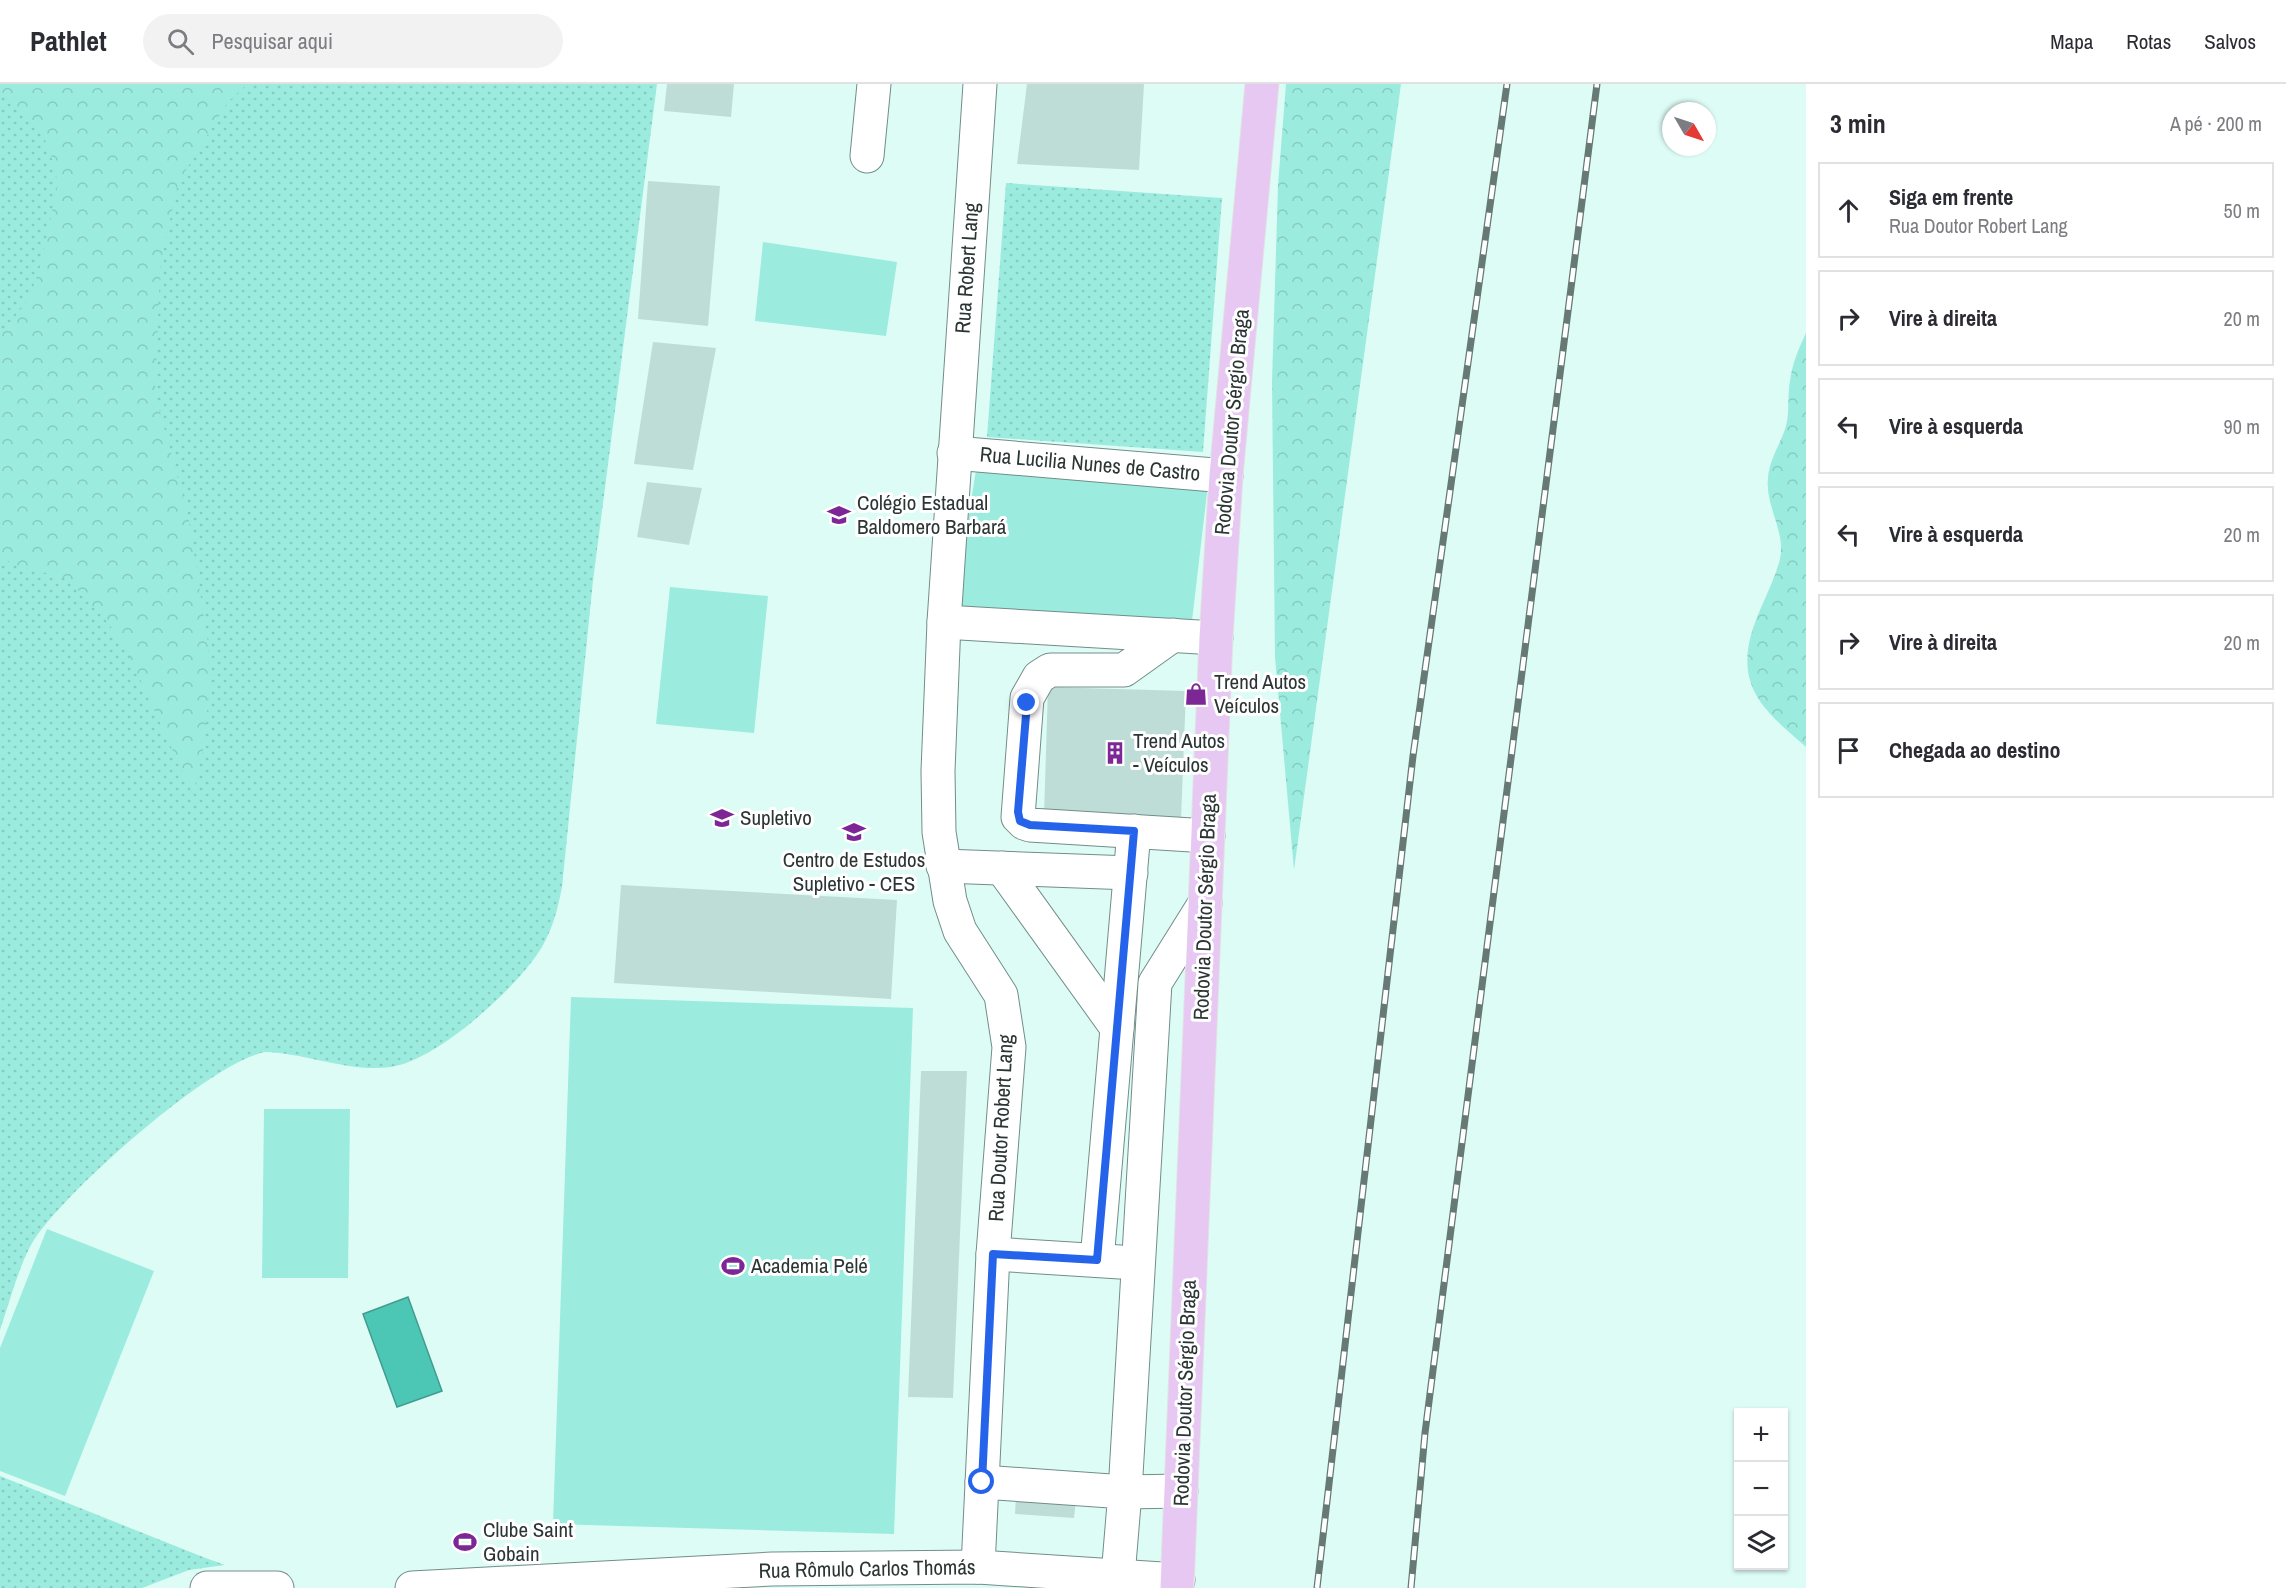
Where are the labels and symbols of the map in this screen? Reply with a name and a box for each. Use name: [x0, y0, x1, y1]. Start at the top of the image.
north arrow: [1662, 102, 1716, 156]
street label: Rua Robert Lang: [947, 201, 986, 334]
street label: Rodovia Doutor Sérgio Braga: [1207, 307, 1256, 536]
street label: Rua Lucilia Nunes de Castro: [979, 439, 1201, 488]
place label: Colégio Estadual Baldomero Barbará: [857, 488, 1007, 541]
school or university icon: Colégio Estadual Baldomero Barbará: [826, 502, 852, 528]
place label: Trend Autos Veículos: [1214, 667, 1306, 720]
shop icon: Trend Autos Veículos: [1183, 681, 1209, 707]
route end: [1013, 689, 1039, 715]
place label: Trend Autos - Veículos: [1133, 726, 1225, 779]
building icon: Trend Autos - Veículos: [1102, 740, 1128, 766]
street label: Rodovia Doutor Sérgio Braga: [1186, 793, 1223, 1021]
place label: Supletivo: [740, 803, 812, 832]
school or university icon: Supletivo: [709, 805, 735, 831]
school or university icon: Centro de Estudos Supletivo - CES: [841, 819, 867, 845]
place label: Centro de Estudos Supletivo - CES: [783, 845, 925, 898]
street label: Rua Doutor Robert Lang: [981, 1033, 1020, 1222]
place label: Academia Pelé: [750, 1251, 868, 1280]
sports icon: Academia Pelé: [720, 1253, 746, 1279]
street label: Rodovia Doutor Sérgio Braga: [1166, 1279, 1203, 1507]
route start: [968, 1468, 994, 1494]
place label: Clube Saint Gobain: [483, 1515, 573, 1568]
sports icon: Clube Saint Gobain: [452, 1529, 478, 1555]
street label: Rua Rômulo Carlos Thomás: [758, 1552, 976, 1585]

